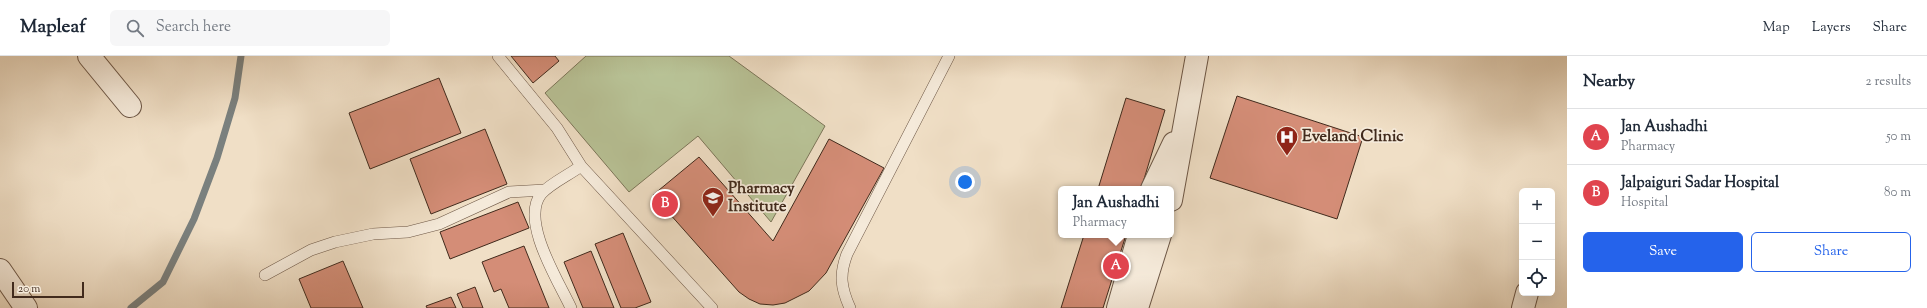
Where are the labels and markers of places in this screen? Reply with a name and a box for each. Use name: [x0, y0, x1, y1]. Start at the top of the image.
hospital icon: Eveland Clinic: [1274, 124, 1300, 157]
place label: Eveland Clinic: [1302, 126, 1404, 149]
place label: Pharmacy Institute: [728, 178, 795, 219]
school or university icon: Pharmacy Institute: [700, 185, 726, 218]
pin: B: [652, 189, 678, 219]
pin: A: [1103, 251, 1129, 281]

